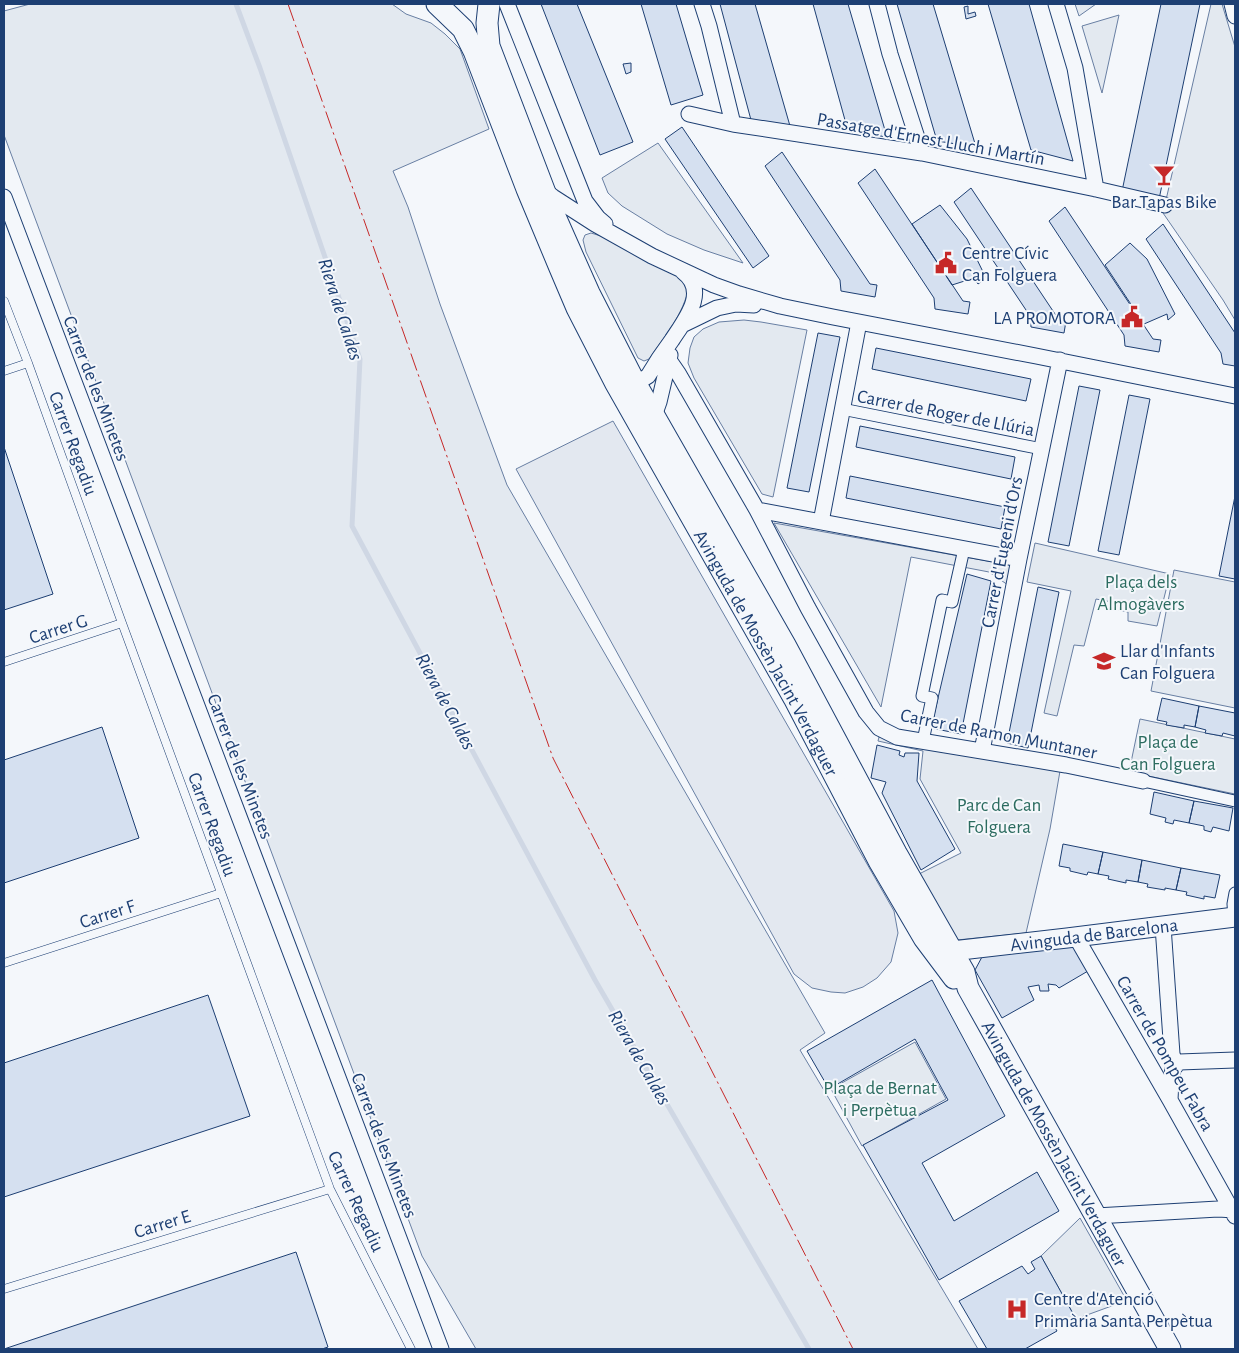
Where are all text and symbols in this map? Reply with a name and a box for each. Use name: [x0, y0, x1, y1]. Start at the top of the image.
street label: Passatge d'Ernest Lluch i Martín: [815, 110, 1046, 169]
bar icon: Bar Tapas Bike: [1151, 162, 1177, 188]
place label: Bar Tapas Bike: [1111, 193, 1217, 212]
place label: Centre Cívic Can Folguera: [962, 244, 1058, 285]
public building icon: Centre Cívic Can Folguera: [933, 250, 959, 276]
water label: Riera de Caldes: [314, 256, 366, 363]
public building icon: LA PROMOTORA: [1119, 304, 1145, 330]
place label: LA PROMOTORA: [993, 309, 1116, 328]
street label: Carrer de les Minetes: [59, 313, 132, 464]
street label: Carrer de Roger de Llúria: [855, 387, 1036, 440]
street label: Carrer Regadiu: [45, 389, 100, 498]
street label: Carrer d'Eugeni d'Ors: [978, 475, 1026, 630]
street label: Avinguda de Mossèn Jacint Verdaguer: [690, 527, 841, 779]
park label: Plaça dels Almogàvers: [1097, 573, 1185, 614]
street label: Carrer G: [27, 611, 90, 648]
place label: Llar d'Infants Can Folguera: [1120, 642, 1216, 683]
school or university icon: Llar d'Infants Can Folguera: [1091, 648, 1117, 674]
water label: Riera de Caldes: [411, 650, 479, 754]
street label: Carrer de les Minetes: [203, 691, 276, 842]
street label: Carrer de Ramon Muntaner: [899, 706, 1099, 763]
park label: Plaça de Can Folguera: [1120, 733, 1216, 774]
street label: Carrer Regadiu: [184, 770, 239, 879]
park label: Parc de Can Folguera: [957, 796, 1041, 837]
street label: Carrer F: [77, 896, 138, 932]
street label: Avinguda de Barcelona: [1009, 916, 1179, 955]
street label: Carrer de Pompeu Fabra: [1112, 973, 1217, 1135]
water label: Riera de Caldes: [604, 1007, 675, 1109]
street label: Avinguda de Mossèn Jacint Verdaguer: [977, 1018, 1130, 1270]
street label: Carrer de les Minetes: [347, 1070, 420, 1221]
park label: Plaça de Bernat i Perpètua: [823, 1079, 937, 1120]
street label: Carrer Regadiu: [324, 1148, 387, 1255]
street label: Carrer E: [132, 1207, 193, 1242]
place label: Centre d'Atenció Primària Santa Perpètua: [1034, 1290, 1213, 1331]
hospital icon: Centre d'Atenció Primària Santa Perpètua: [1004, 1296, 1030, 1322]

